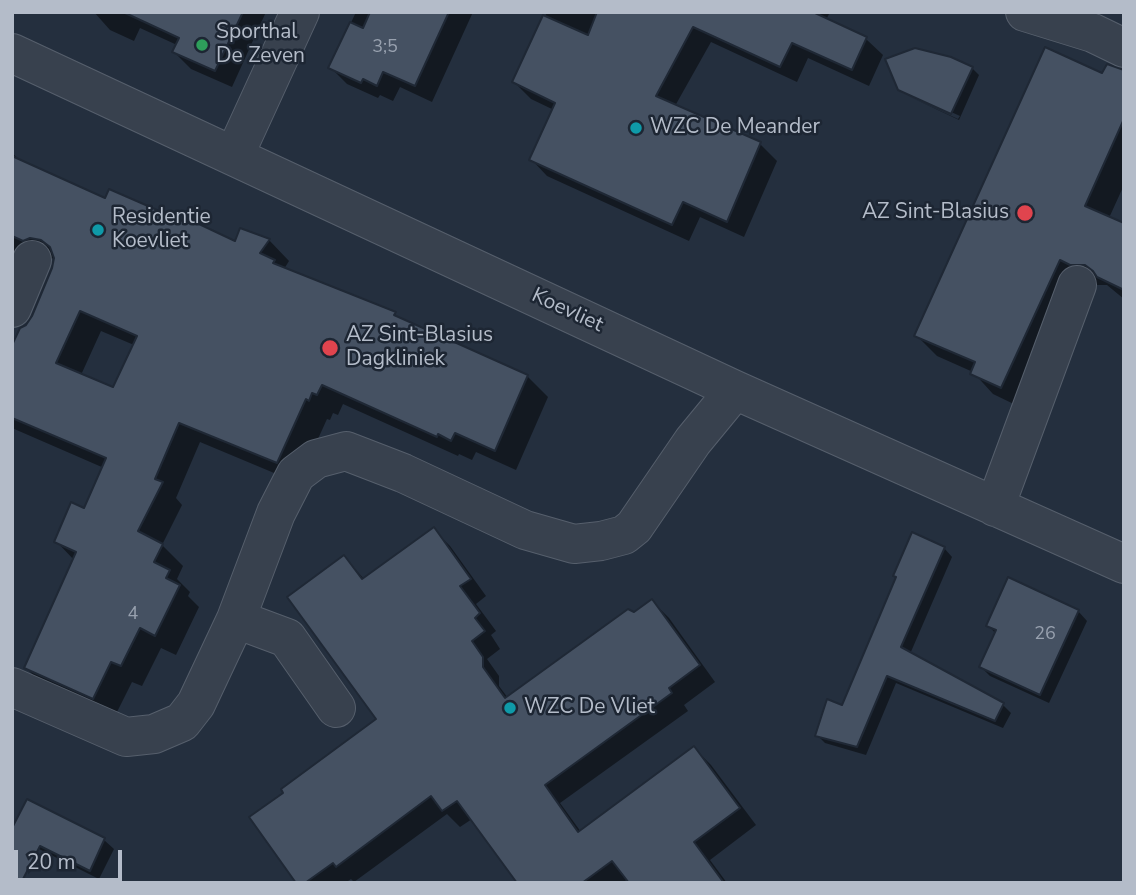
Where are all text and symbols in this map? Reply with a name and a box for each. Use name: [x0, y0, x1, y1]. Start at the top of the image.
place label: Sporthal De Zeven: [216, 20, 305, 70]
marker: Sporthal De Zeven: [194, 37, 210, 53]
house number: 3;5: [372, 37, 398, 59]
place label: WZC De Meander: [650, 115, 820, 141]
marker: WZC De Meander: [628, 120, 644, 136]
place label: AZ Sint-Blasius: [862, 200, 1009, 226]
marker: AZ Sint-Blasius: [1015, 203, 1035, 223]
place label: Residentie Koevliet: [112, 205, 211, 255]
marker: Residentie Koevliet: [90, 222, 106, 238]
street label: Koevliet: [527, 284, 607, 338]
place label: AZ Sint-Blasius Dagkliniek: [346, 323, 493, 373]
marker: AZ Sint-Blasius Dagkliniek: [320, 338, 340, 358]
house number: 4: [128, 604, 138, 626]
house number: 26: [1034, 624, 1056, 646]
place label: WZC De Vliet: [524, 695, 655, 721]
marker: WZC De Vliet: [502, 700, 518, 716]
scale bar: [18, 836, 126, 880]
text: 20 m: [27, 848, 76, 876]

